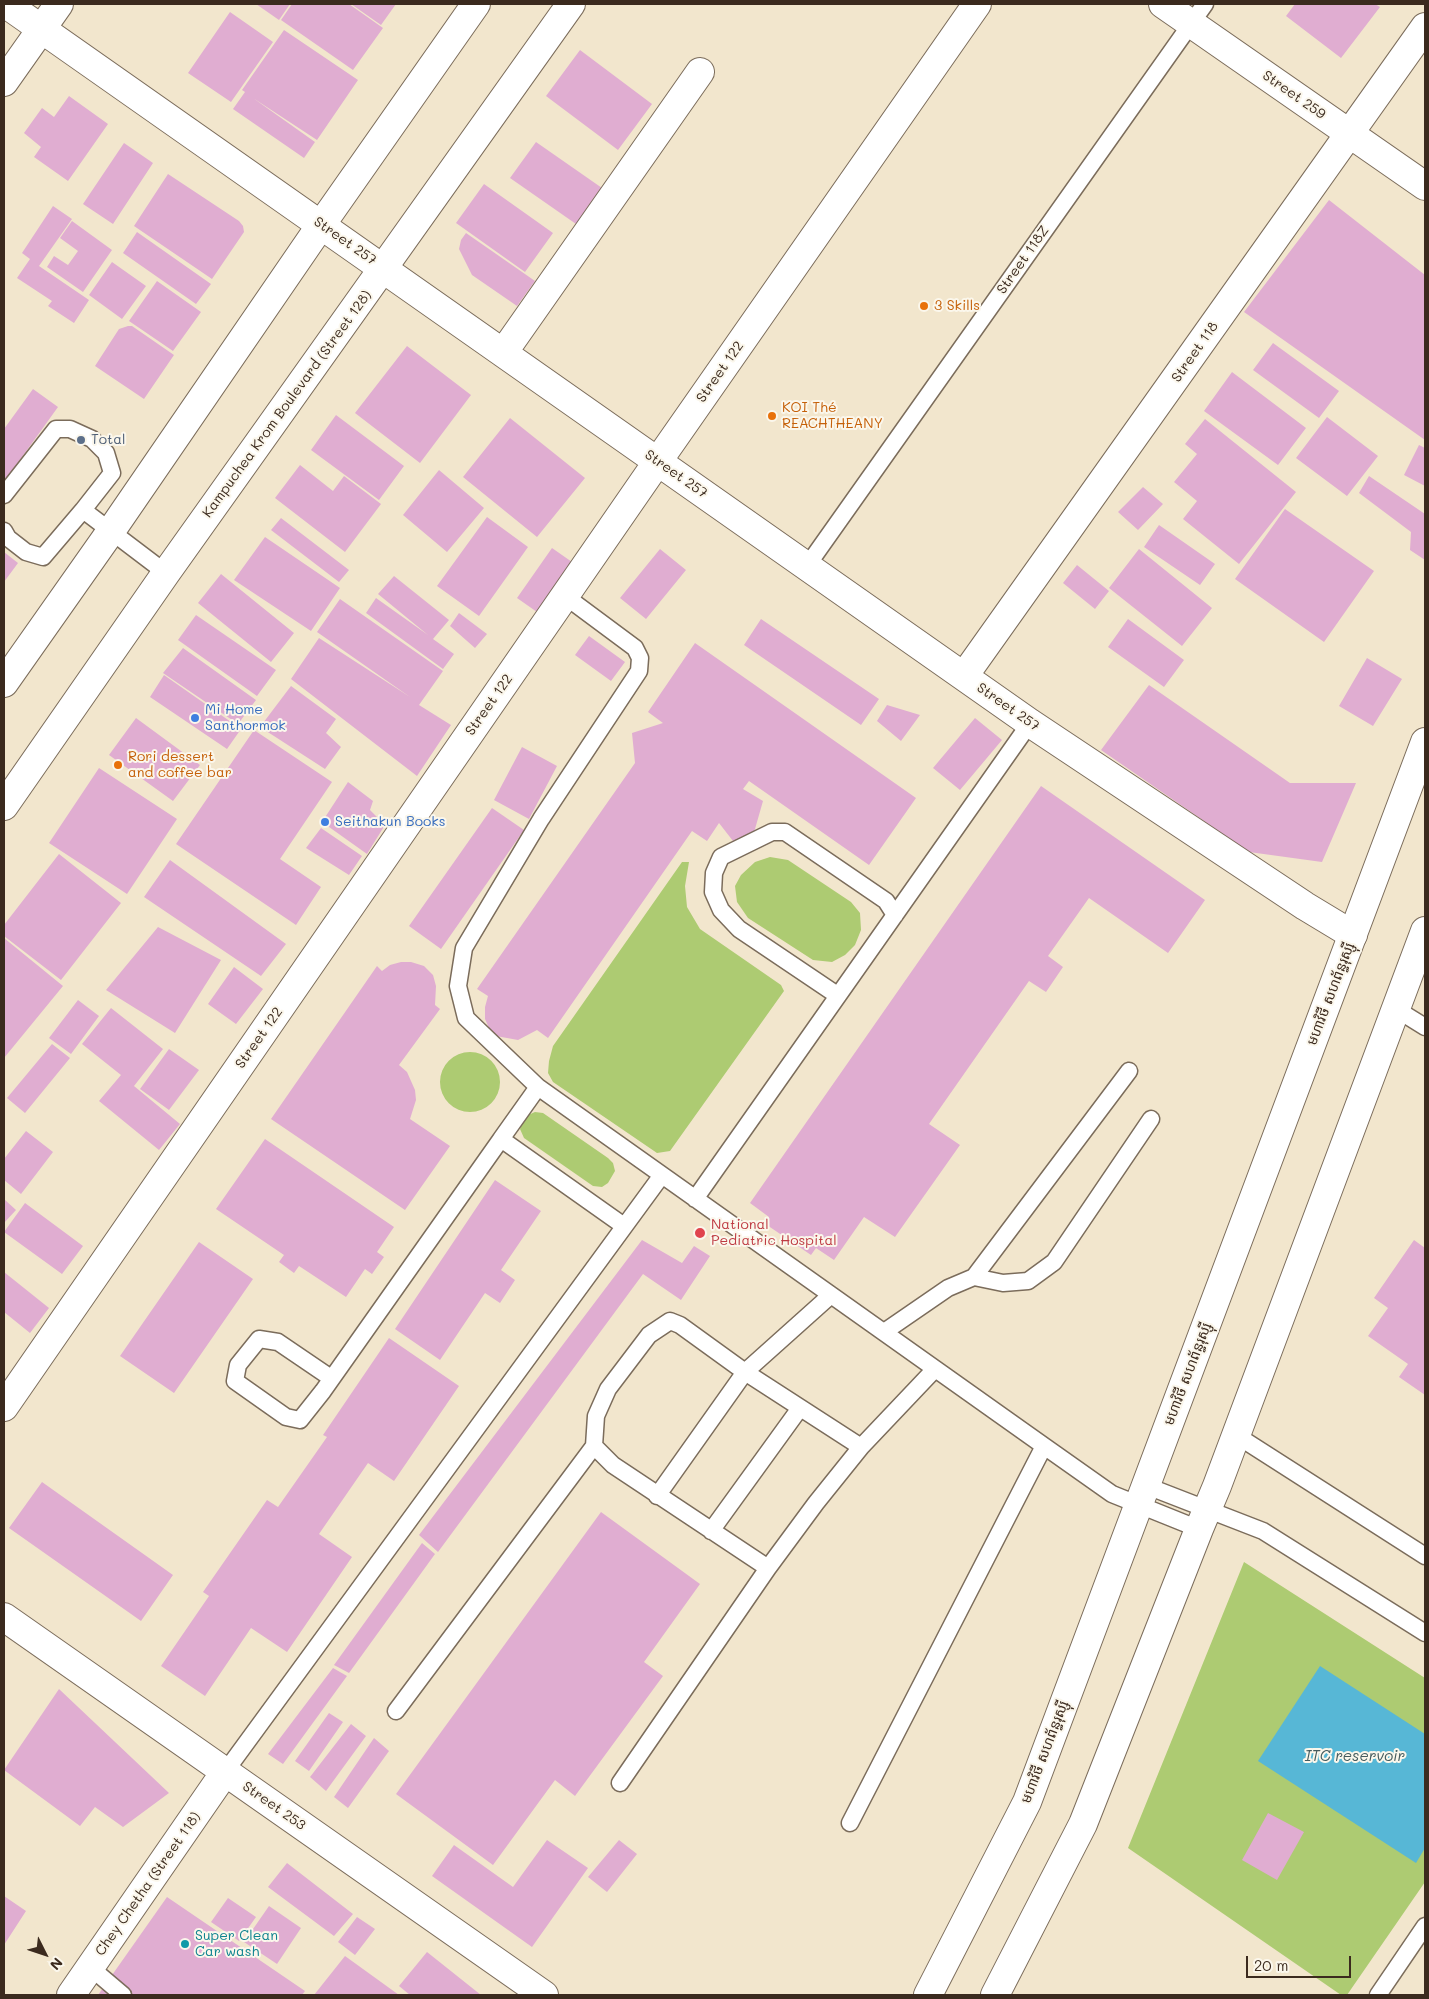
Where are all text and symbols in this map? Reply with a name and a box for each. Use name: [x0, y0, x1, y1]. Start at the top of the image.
street label: Street 259: [1259, 67, 1329, 123]
street label: Street 257: [310, 213, 380, 269]
street label: Street 118Z: [993, 223, 1053, 297]
street label: Kampuchea Krom Boulevard (Street 128): [199, 287, 375, 521]
place label: 3 Skills: [934, 298, 980, 314]
marker: 3 Skills: [918, 300, 930, 312]
street label: Street 118: [1168, 319, 1222, 385]
street label: Street 122: [693, 338, 747, 406]
place label: KOI Thé REACHTHEANY: [782, 400, 883, 432]
marker: KOI Thé REACHTHEANY: [766, 410, 778, 422]
place label: Total: [91, 432, 125, 448]
marker: Total: [75, 434, 87, 446]
street label: Street 257: [641, 446, 711, 502]
street label: Street 122: [462, 671, 516, 739]
street label: Street 257: [973, 679, 1043, 735]
place label: Mi Home Santhormok: [205, 702, 286, 734]
marker: Mi Home Santhormok: [189, 712, 201, 724]
place label: Rori dessert and coffee bar: [128, 749, 232, 782]
marker: Rori dessert and coffee bar: [112, 759, 124, 771]
place label: Seithakun Books: [335, 814, 445, 830]
marker: Seithakun Books: [319, 816, 331, 828]
street label: មហាវិថី សហព័ន្ធរុស្ស៊ី: [1304, 940, 1358, 1048]
street label: Street 122: [232, 1004, 286, 1072]
place label: National Pediatric Hospital: [711, 1217, 837, 1250]
marker: National Pediatric Hospital: [693, 1226, 707, 1240]
street label: មហាវិថី សហព័ន្ធរុស្ស៊ី: [1161, 1320, 1215, 1428]
street label: មហាវិថី សហព័ន្ធរុស្ស៊ី: [1018, 1698, 1072, 1806]
water label: ITC reservoir: [1305, 1747, 1405, 1765]
street label: Street 253: [239, 1778, 309, 1834]
street label: Chey Chetha (Street 118): [92, 1809, 204, 1959]
place label: Super Clean Car wash: [195, 1928, 278, 1960]
north arrow: [20, 1929, 70, 1979]
marker: Super Clean Car wash: [179, 1938, 191, 1950]
scale bar: [1249, 1946, 1354, 1978]
text: N: [46, 1954, 67, 1974]
text: 20 m: [1254, 1955, 1288, 1975]

